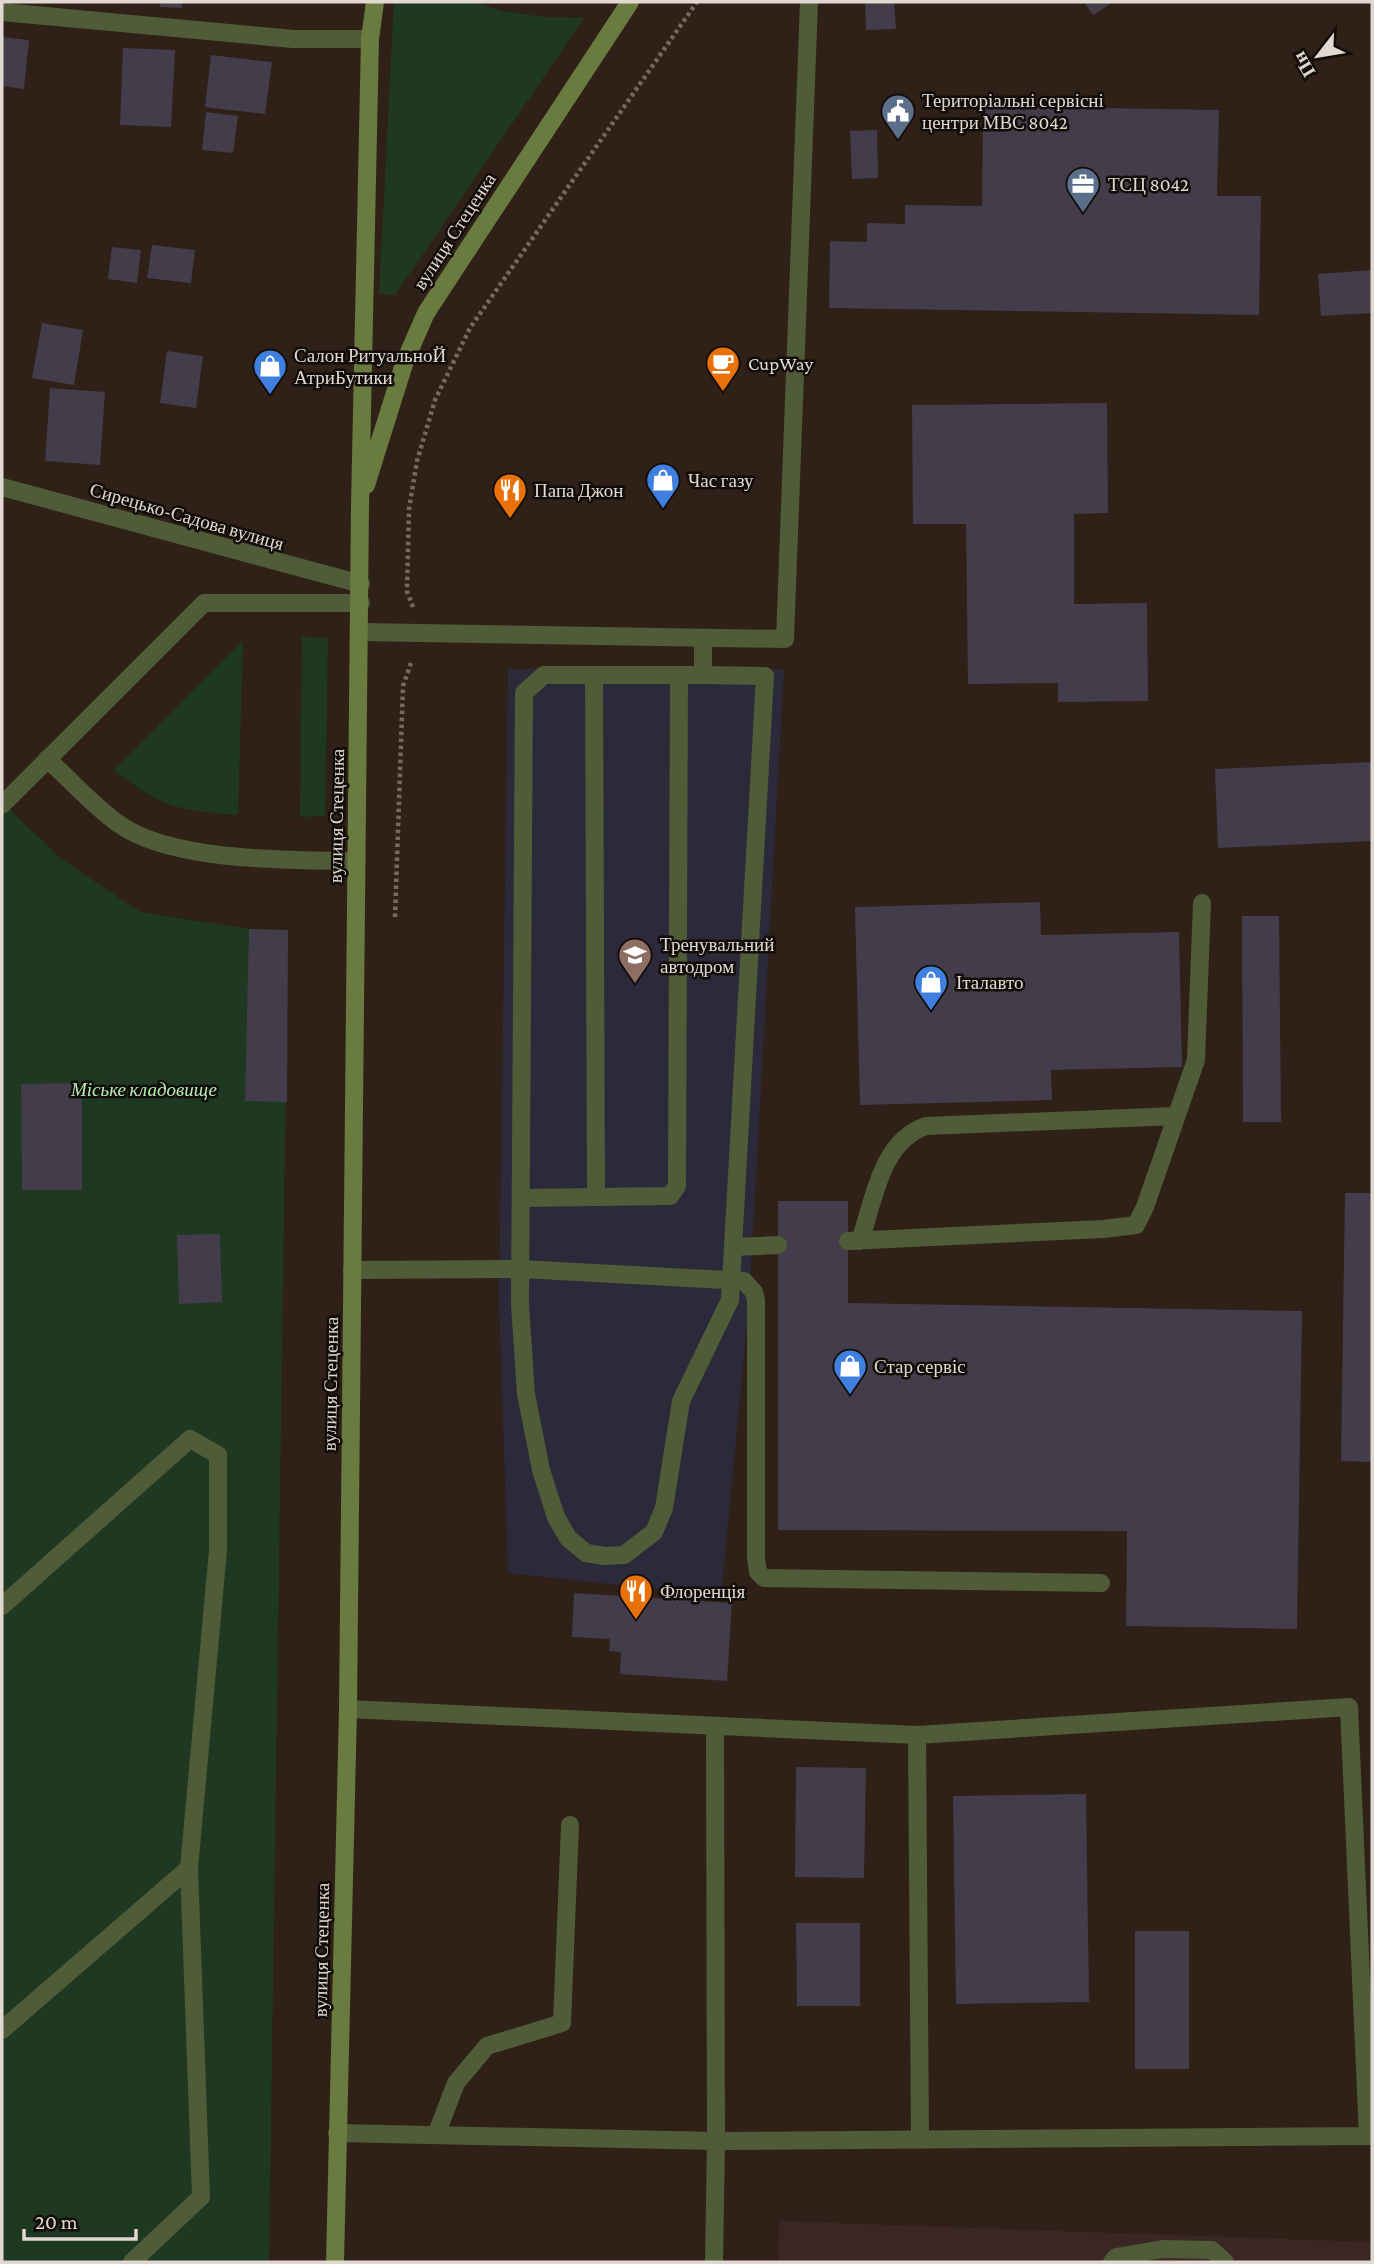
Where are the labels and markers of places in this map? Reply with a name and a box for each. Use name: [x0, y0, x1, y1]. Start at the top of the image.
place label: Територіальні сервісні центри МВС 8042: [922, 90, 1104, 133]
public building icon: Територіальні сервісні центри МВС 8042: [879, 92, 917, 141]
office icon: ТСЦ 8042: [1064, 165, 1102, 214]
place label: ТСЦ 8042: [1108, 174, 1189, 195]
cafe icon: CupWay: [704, 344, 742, 393]
place label: Салон РитуальноЙ АтриБутики: [294, 345, 446, 388]
shop icon: Салон РитуальноЙ АтриБутики: [251, 347, 289, 396]
place label: CupWay: [748, 353, 813, 374]
shop icon: Час газу: [644, 461, 682, 510]
place label: Час газу: [688, 470, 754, 491]
restaurant icon: Папа Джон: [491, 471, 529, 520]
place label: Папа Джон: [534, 480, 623, 501]
place label: Тренувальний автодром: [660, 934, 774, 977]
school or university icon: Тренувальний автодром: [616, 936, 654, 985]
shop icon: Італавто: [912, 963, 950, 1012]
place label: Італавто: [956, 972, 1023, 993]
shop icon: Стар сервіс: [831, 1347, 869, 1396]
place label: Стар сервіс: [874, 1356, 966, 1377]
restaurant icon: Флоренція: [617, 1572, 655, 1621]
place label: Флоренція: [660, 1581, 746, 1602]

